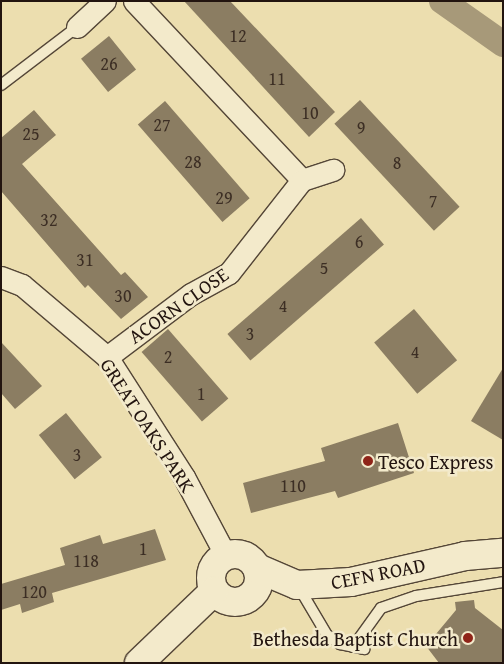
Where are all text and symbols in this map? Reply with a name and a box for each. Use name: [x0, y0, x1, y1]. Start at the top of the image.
house number: 12: [229, 25, 247, 47]
house number: 26: [100, 53, 118, 75]
house number: 11: [268, 68, 286, 90]
house number: 10: [301, 102, 319, 124]
house number: 27: [153, 114, 171, 136]
house number: 9: [357, 117, 365, 139]
house number: 25: [22, 123, 40, 145]
house number: 28: [184, 151, 202, 173]
house number: 8: [393, 152, 401, 174]
house number: 29: [215, 187, 233, 209]
house number: 7: [429, 190, 437, 212]
house number: 32: [40, 209, 58, 231]
house number: 6: [355, 231, 363, 253]
house number: 31: [76, 249, 94, 271]
house number: 5: [320, 257, 328, 279]
street label: ACORN CLOSE: [123, 262, 233, 348]
house number: 30: [114, 285, 132, 307]
house number: 4: [279, 295, 287, 317]
house number: 3: [246, 323, 254, 345]
house number: 4: [411, 341, 419, 363]
house number: 2: [164, 346, 172, 368]
street label: GREAT OAKS PARK: [96, 353, 200, 497]
house number: 1: [197, 383, 205, 405]
house number: 3: [73, 444, 81, 466]
place label: Tesco Express: [378, 449, 494, 473]
marker: Tesco Express: [362, 455, 374, 467]
house number: 110: [280, 475, 306, 497]
house number: 1: [139, 538, 147, 560]
house number: 118: [73, 550, 99, 572]
street label: CEFN ROAD: [329, 552, 427, 594]
house number: 120: [21, 581, 47, 603]
place label: Bethesda Baptist Church: [253, 626, 458, 650]
marker: Bethesda Baptist Church: [462, 632, 474, 644]

